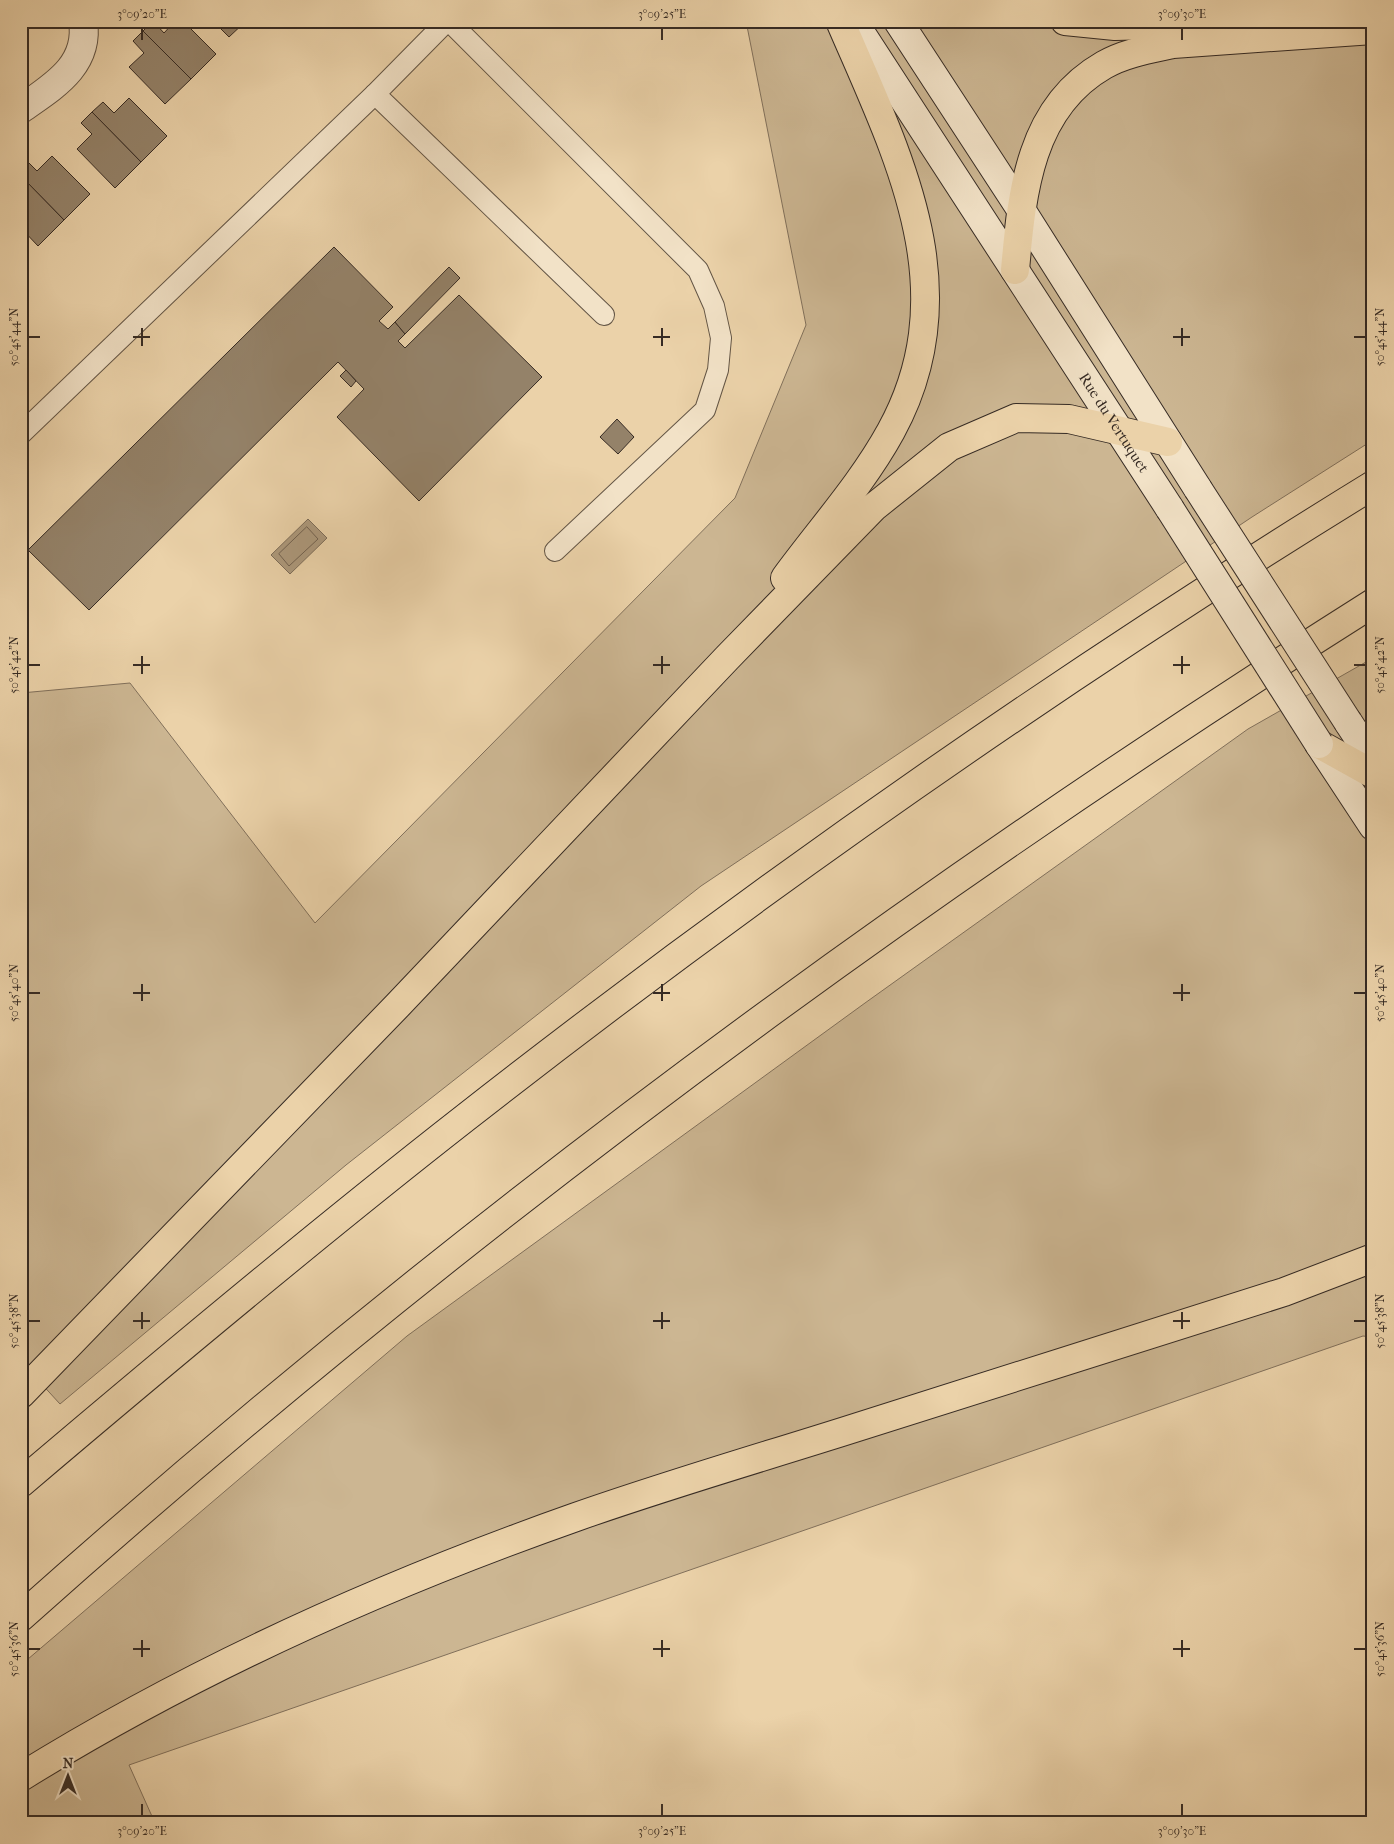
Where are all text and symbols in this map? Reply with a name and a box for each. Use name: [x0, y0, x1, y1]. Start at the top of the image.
text: 3°09'20"E: [117, 7, 167, 21]
text: 3°09'25"E: [638, 7, 686, 21]
text: 3°09'30"E: [1158, 7, 1206, 21]
text: 50°45'44"N: [7, 308, 21, 366]
text: 50°45'44"N: [1373, 308, 1387, 366]
street label: Rue du Vertuquet: [1075, 370, 1153, 476]
text: 50°45'42"N: [7, 636, 21, 694]
text: 50°45'42"N: [1373, 636, 1387, 694]
text: 50°45'40"N: [7, 964, 21, 1022]
text: 50°45'40"N: [1373, 964, 1387, 1022]
text: 50°45'38"N: [7, 1293, 21, 1349]
text: 50°45'38"N: [1373, 1293, 1387, 1349]
text: 50°45'36"N: [7, 1621, 21, 1677]
text: 50°45'36"N: [1373, 1621, 1387, 1677]
north arrow: [42, 1752, 92, 1802]
text: N: [63, 1755, 74, 1772]
text: 3°09'20"E: [117, 1824, 167, 1838]
text: 3°09'25"E: [638, 1824, 686, 1838]
text: 3°09'30"E: [1158, 1824, 1206, 1838]

